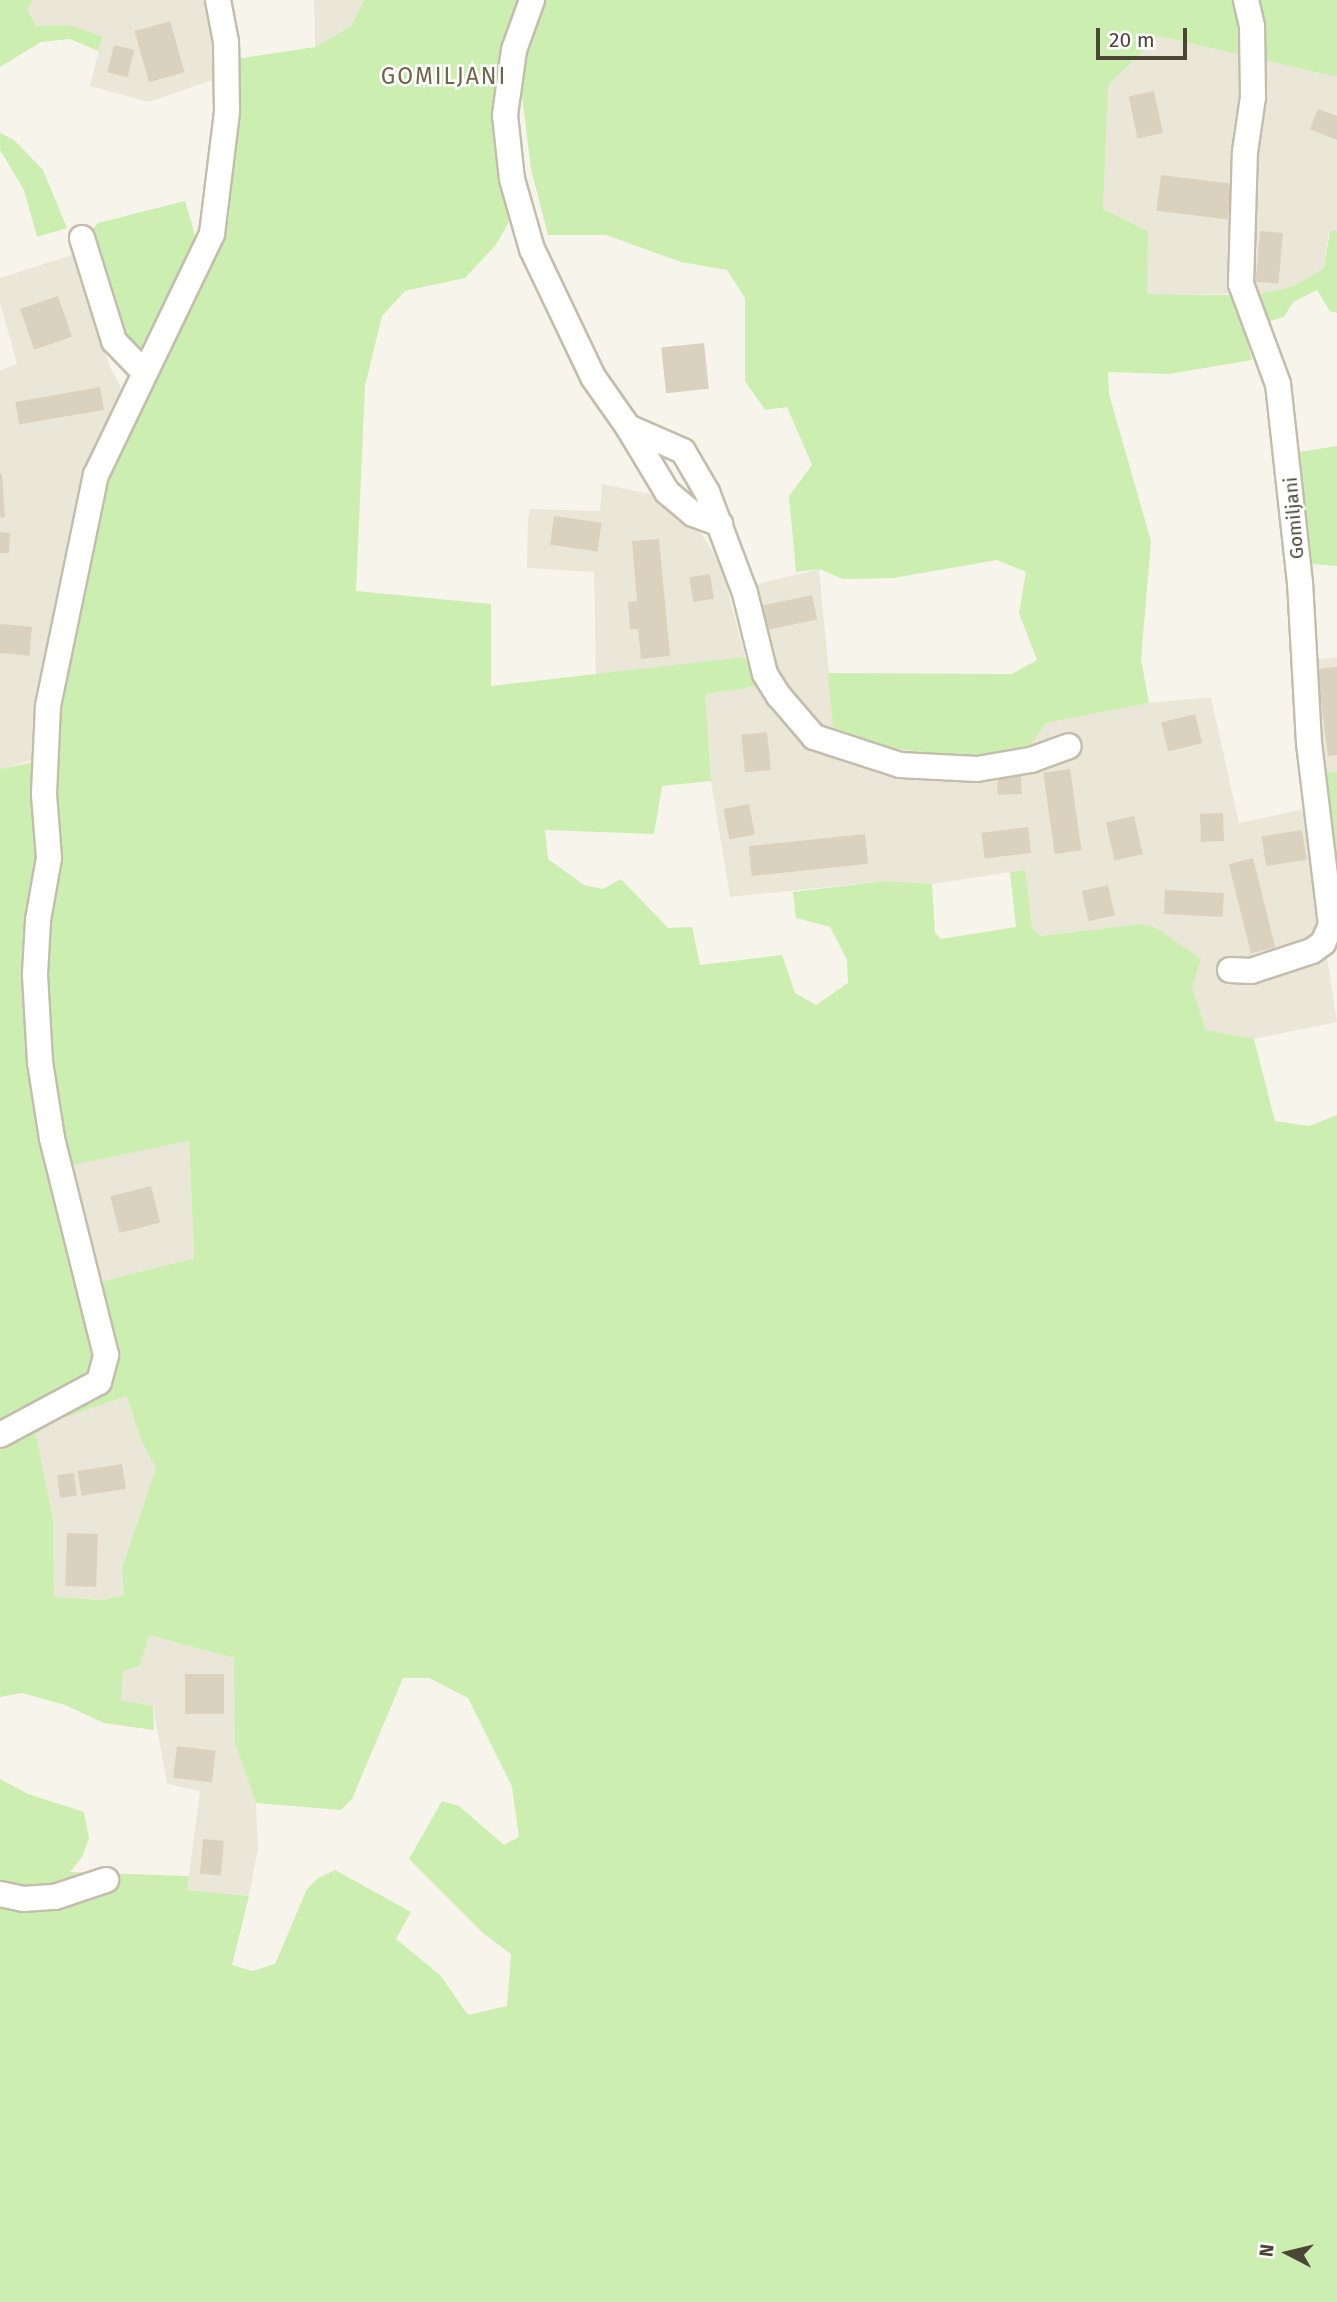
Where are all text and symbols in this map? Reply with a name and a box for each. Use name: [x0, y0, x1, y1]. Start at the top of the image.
scale bar: [1099, 14, 1190, 58]
text: 20 m: [1109, 27, 1155, 53]
district label: GOMILJANI: [382, 62, 506, 90]
street label: Gomiljani: [1279, 476, 1309, 560]
north arrow: [1253, 2218, 1323, 2288]
text: N: [1254, 2243, 1279, 2258]

